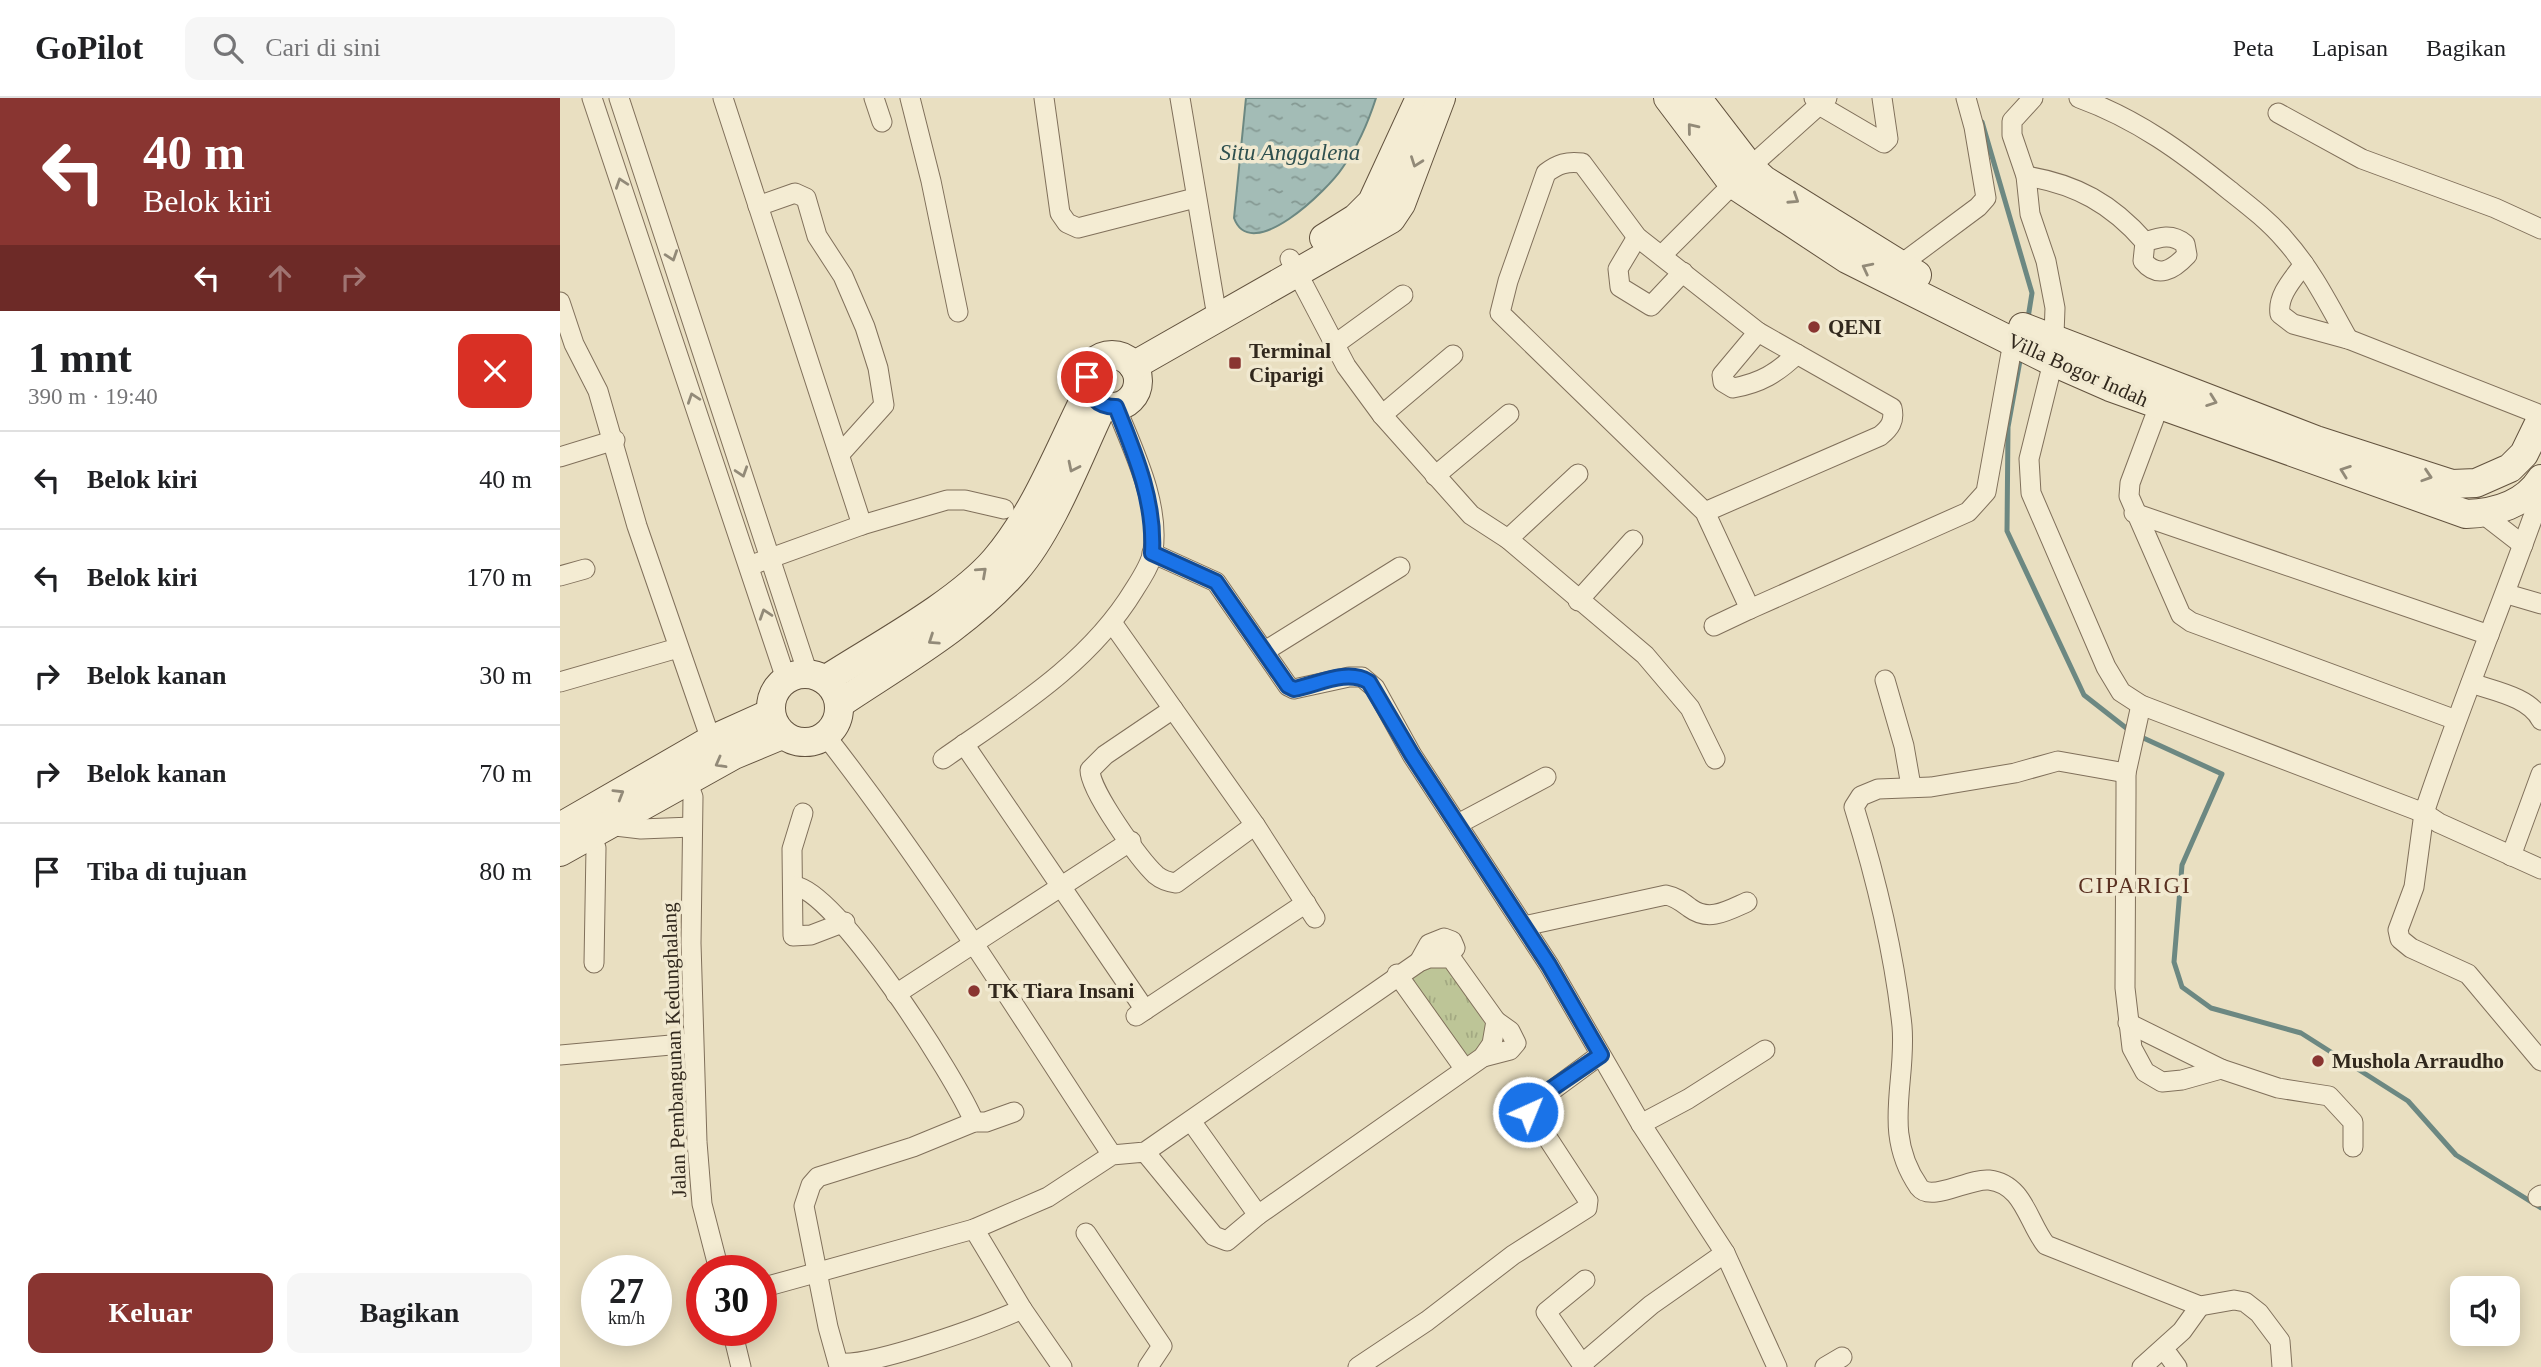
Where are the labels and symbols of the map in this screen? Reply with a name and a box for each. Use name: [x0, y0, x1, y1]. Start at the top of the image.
one-way arrow: [1687, 123, 1700, 136]
water label: Situ Anggalena: [1220, 140, 1360, 165]
one-way arrow: [1411, 155, 1425, 167]
one-way arrow: [615, 177, 629, 189]
one-way arrow: [1786, 191, 1799, 204]
one-way arrow: [664, 249, 678, 261]
one-way arrow: [1861, 263, 1874, 277]
place label: QENI: [1828, 315, 1882, 339]
marker: QENI: [1806, 319, 1822, 335]
street label: Villa Bogor Indah: [2004, 328, 2153, 412]
place label: Terminal Ciparigi: [1249, 339, 1331, 387]
pin: [1057, 347, 1117, 407]
marker: Terminal Ciparigi: [1227, 355, 1243, 371]
one-way arrow: [687, 393, 702, 405]
one-way arrow: [2206, 393, 2218, 407]
one-way arrow: [1068, 460, 1082, 472]
one-way arrow: [734, 465, 748, 478]
one-way arrow: [2340, 466, 2352, 480]
one-way arrow: [2421, 468, 2433, 482]
one-way arrow: [974, 568, 987, 580]
one-way arrow: [759, 608, 773, 621]
one-way arrow: [928, 632, 941, 644]
one-way arrow: [715, 755, 727, 768]
one-way arrow: [612, 789, 625, 802]
district label: CIPARIGI: [2078, 873, 2192, 898]
street label: Jalan Pembangunan Kedunghalang: [657, 902, 691, 1198]
place label: TK Tiara Insani: [988, 979, 1134, 1003]
marker: TK Tiara Insani: [966, 983, 982, 999]
place label: Mushola Arraudho: [2332, 1049, 2504, 1073]
marker: Mushola Arraudho: [2310, 1053, 2326, 1069]
position arrow: [1491, 1075, 1565, 1149]
speed limit sign: 30: [686, 1255, 777, 1346]

